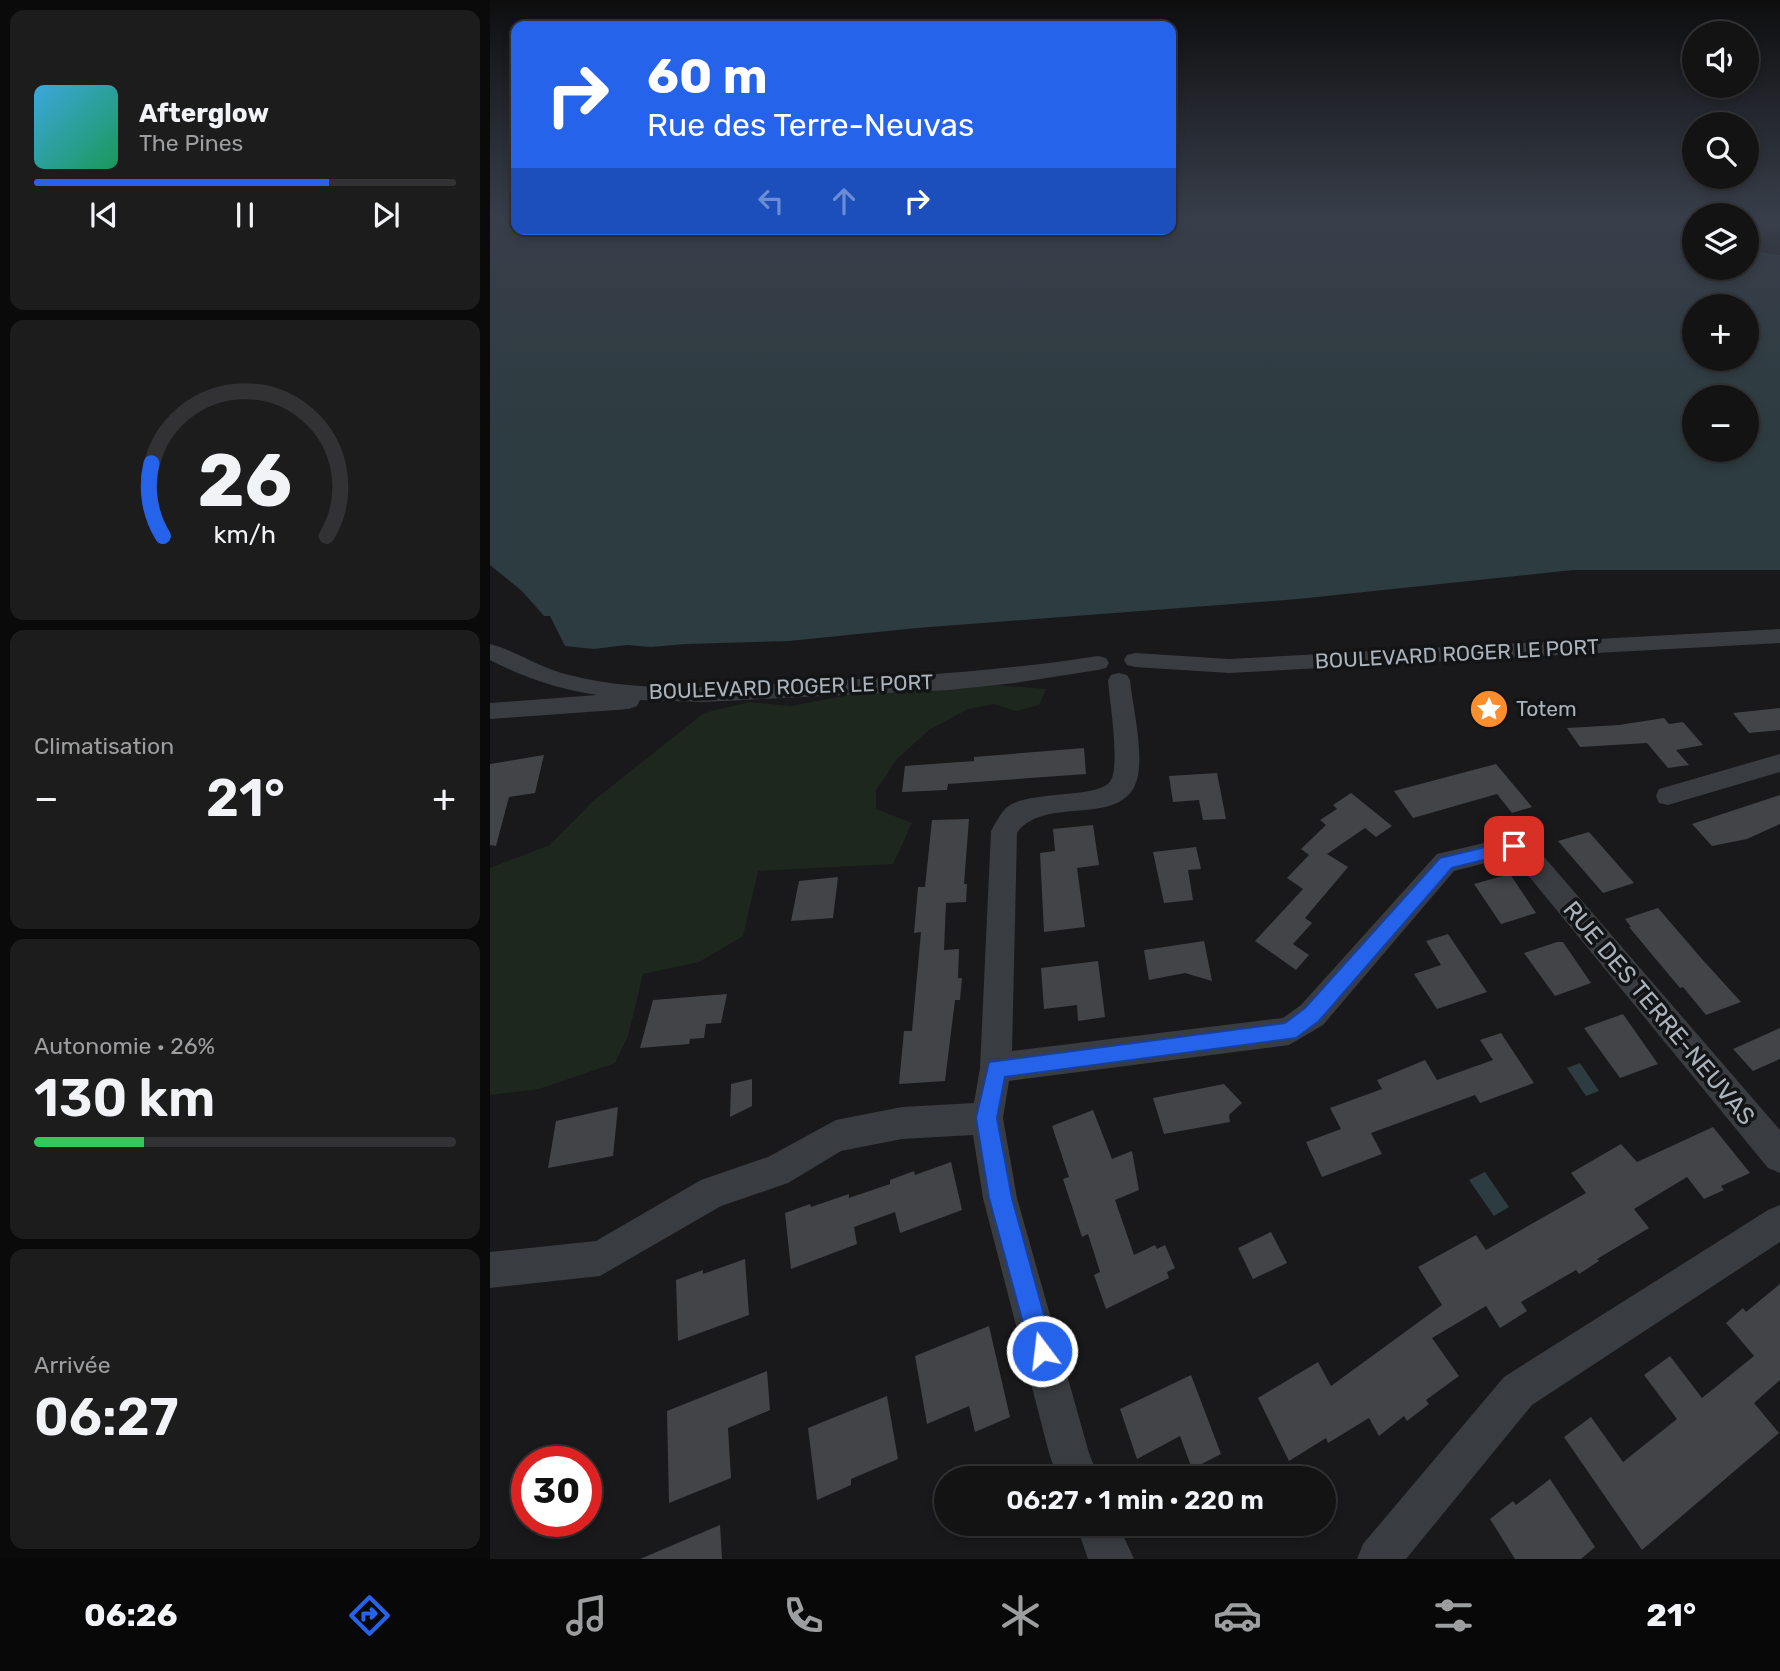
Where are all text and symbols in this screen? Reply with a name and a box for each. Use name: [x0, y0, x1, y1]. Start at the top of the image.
map controls: [1682, 21, 1759, 462]
button: sound: [1682, 21, 1759, 98]
text: 60 m: [647, 47, 768, 105]
icon: right: [532, 49, 623, 140]
text: Afterglow: [139, 98, 269, 129]
text: Rue des Terre-Neuvas: [647, 106, 974, 144]
button: search: [1682, 112, 1759, 189]
text: The Pines: [139, 129, 243, 157]
icon: left: [752, 182, 790, 220]
icon: ahead: [825, 182, 863, 220]
icon: right: [898, 182, 936, 220]
icon: previous: [85, 196, 123, 234]
icon: pause: [226, 196, 264, 234]
icon: next: [367, 196, 405, 234]
button: layers: [1682, 203, 1759, 280]
button: +: [1682, 294, 1759, 371]
button: −: [1682, 385, 1759, 462]
text: 26: [198, 438, 292, 524]
text: km/h: [214, 519, 276, 548]
street label: BOULEVARD ROGER LE PORT: [1314, 634, 1600, 673]
street label: BOULEVARD ROGER LE PORT: [648, 669, 934, 704]
place icon: Totem: [1468, 688, 1510, 730]
place label: Totem: [1516, 696, 1577, 721]
text: Climatisation: [34, 732, 174, 760]
text: 21°: [206, 767, 285, 829]
text: −: [34, 775, 59, 821]
text: +: [432, 775, 456, 821]
pin: [1484, 816, 1544, 876]
icon: arrive: [1495, 827, 1533, 865]
street label: RUE DES TERRE-NEUVAS: [1557, 896, 1761, 1130]
text: Autonomie · 26%: [34, 1032, 215, 1060]
text: 130 km: [34, 1067, 215, 1129]
position arrow: [1005, 1314, 1079, 1388]
text: Arrivée: [34, 1351, 111, 1379]
text: 06:27: [34, 1386, 179, 1448]
speed limit sign: 30: [511, 1446, 602, 1537]
text: 06:27 · 1 min · 220 m: [1006, 1485, 1264, 1516]
icon: directions: [345, 1591, 394, 1640]
icon: music: [562, 1591, 611, 1640]
icon: phone: [779, 1591, 828, 1640]
icon: climate: [996, 1591, 1045, 1640]
icon: car: [1213, 1591, 1262, 1640]
icon: filters: [1429, 1591, 1478, 1640]
text: 06:26: [84, 1596, 177, 1634]
text: 21°: [1646, 1596, 1696, 1634]

